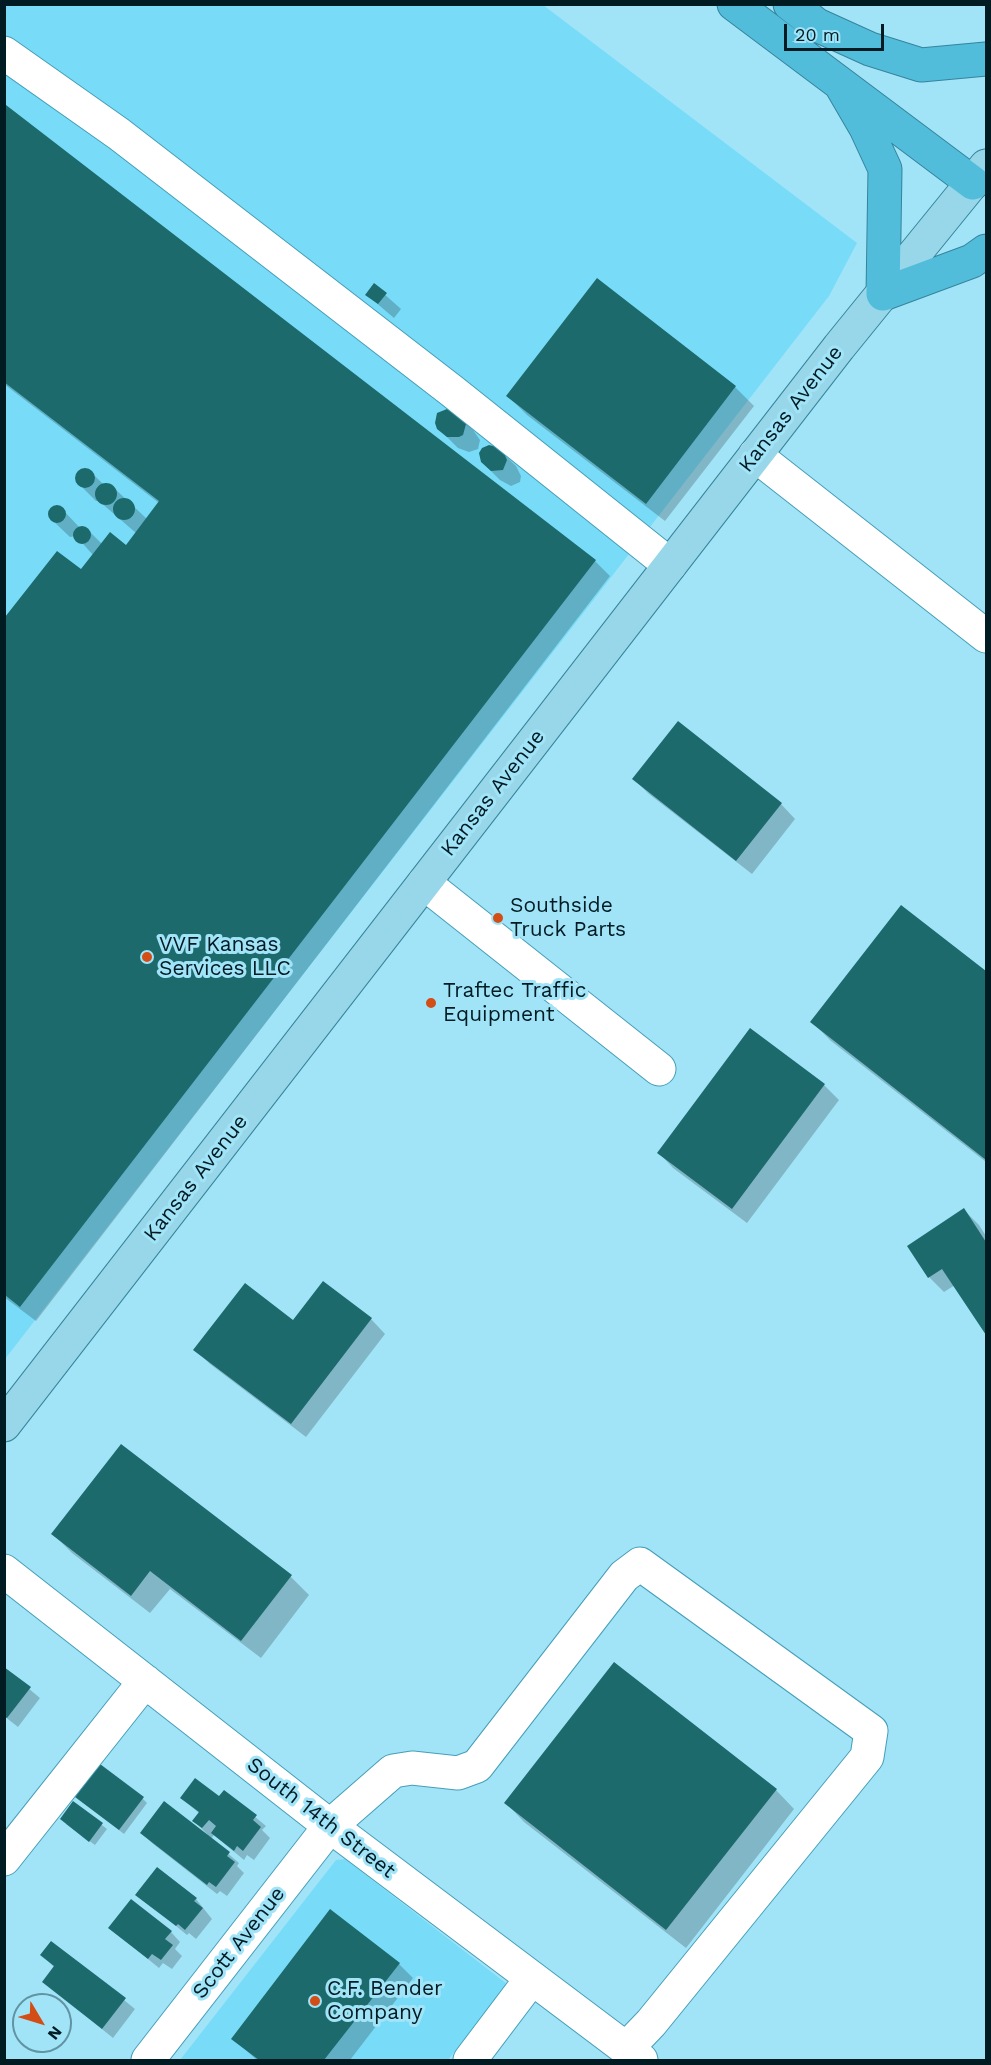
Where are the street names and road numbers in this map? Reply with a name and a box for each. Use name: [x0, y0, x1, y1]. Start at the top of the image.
street label: Kansas Avenue: [734, 341, 848, 477]
street label: Kansas Avenue: [436, 725, 550, 861]
street label: Kansas Avenue: [139, 1110, 253, 1246]
street label: South 14th Street: [242, 1752, 400, 1884]
street label: Scott Avenue: [187, 1882, 291, 2004]

